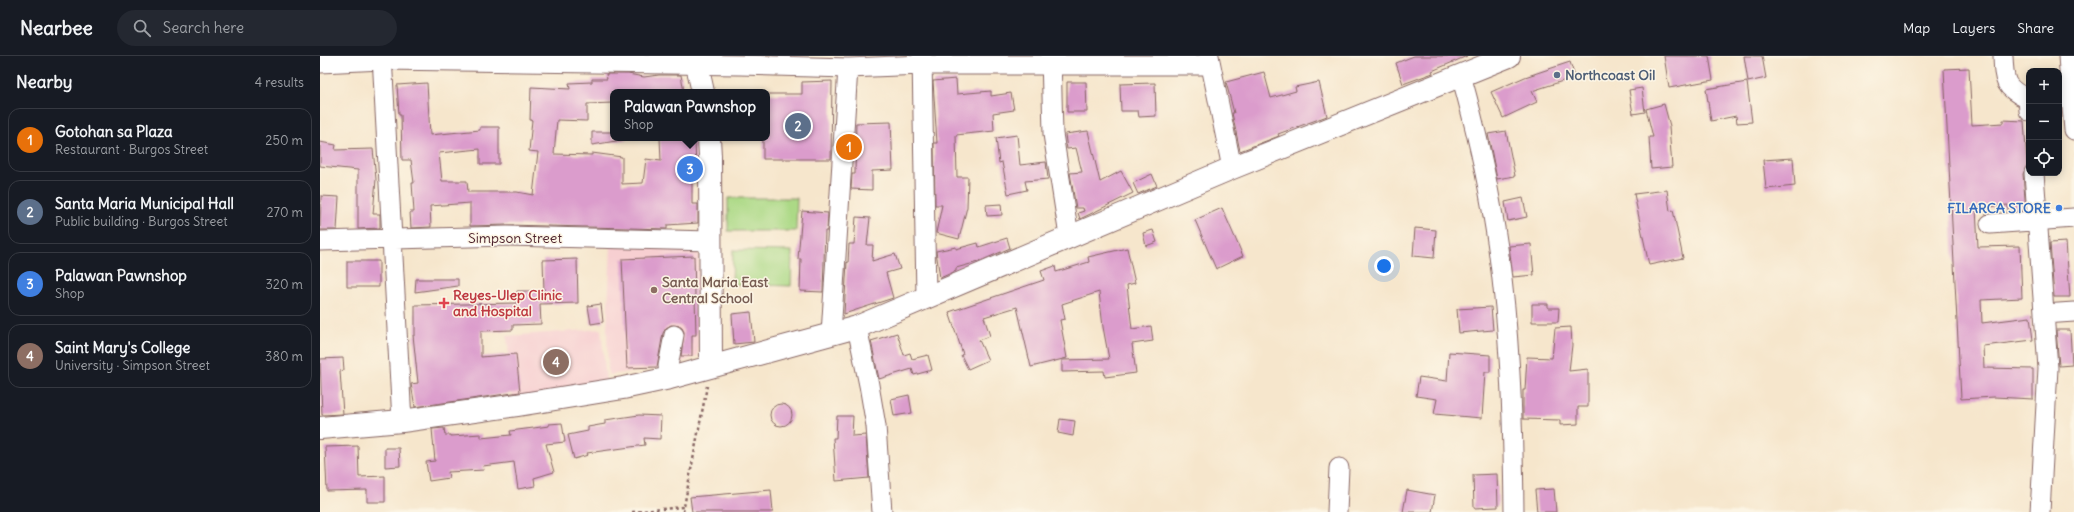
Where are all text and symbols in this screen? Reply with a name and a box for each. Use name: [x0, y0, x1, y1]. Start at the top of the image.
search box: [117, 10, 397, 46]
text: Nearbee: [20, 16, 93, 40]
icon: search: [131, 17, 153, 39]
text: Search here: [163, 18, 244, 37]
text: Map: [1903, 19, 1930, 37]
text: Layers: [1952, 19, 1995, 37]
text: Share: [2017, 19, 2054, 37]
place label: Northcoast Oil: [1565, 66, 1655, 84]
map controls: [2026, 68, 2062, 176]
button: +: [2026, 68, 2062, 104]
marker: Northcoast Oil: [1552, 70, 1562, 80]
text: Nearby: [16, 71, 72, 93]
text: 4 results: [255, 74, 304, 91]
popup: [610, 89, 770, 141]
text: Palawan Pawnshop: [624, 97, 756, 116]
button: −: [2026, 104, 2062, 140]
pin: 2: [785, 111, 811, 141]
text: Shop: [624, 116, 653, 133]
text: Gotohan sa Plaza: [55, 122, 173, 141]
text: 1: [27, 132, 33, 149]
text: 250 m: [265, 132, 303, 149]
pin: 1: [836, 132, 862, 162]
button: locate: [2026, 140, 2062, 176]
text: Restaurant · Burgos Street: [55, 141, 208, 158]
pin: 3: [677, 154, 703, 184]
text: Santa Maria Municipal Hall: [55, 194, 234, 213]
place label: FILARCA STORE: [1947, 199, 2051, 217]
marker: FILARCA STORE: [2054, 203, 2064, 213]
text: 2: [26, 204, 34, 221]
text: 270 m: [266, 204, 303, 221]
text: Public building · Burgos Street: [55, 213, 228, 230]
street label: Simpson Street: [468, 229, 562, 247]
your location: [1374, 256, 1394, 276]
text: Palawan Pawnshop: [55, 266, 187, 285]
place label: Santa Maria East Central School: [662, 273, 769, 307]
text: 3: [26, 276, 34, 293]
text: 320 m: [265, 276, 303, 293]
text: Shop: [55, 285, 84, 302]
marker: Santa Maria East Central School: [649, 285, 659, 295]
place label: Reyes-Ulep Clinic and Hospital: [453, 286, 562, 320]
marker: Reyes-Ulep Clinic and Hospital: [438, 297, 450, 309]
text: Saint Mary's College: [55, 338, 190, 357]
pin: 4: [543, 347, 569, 377]
text: 4: [26, 348, 34, 365]
text: 380 m: [265, 348, 303, 365]
text: University · Simpson Street: [55, 357, 210, 374]

